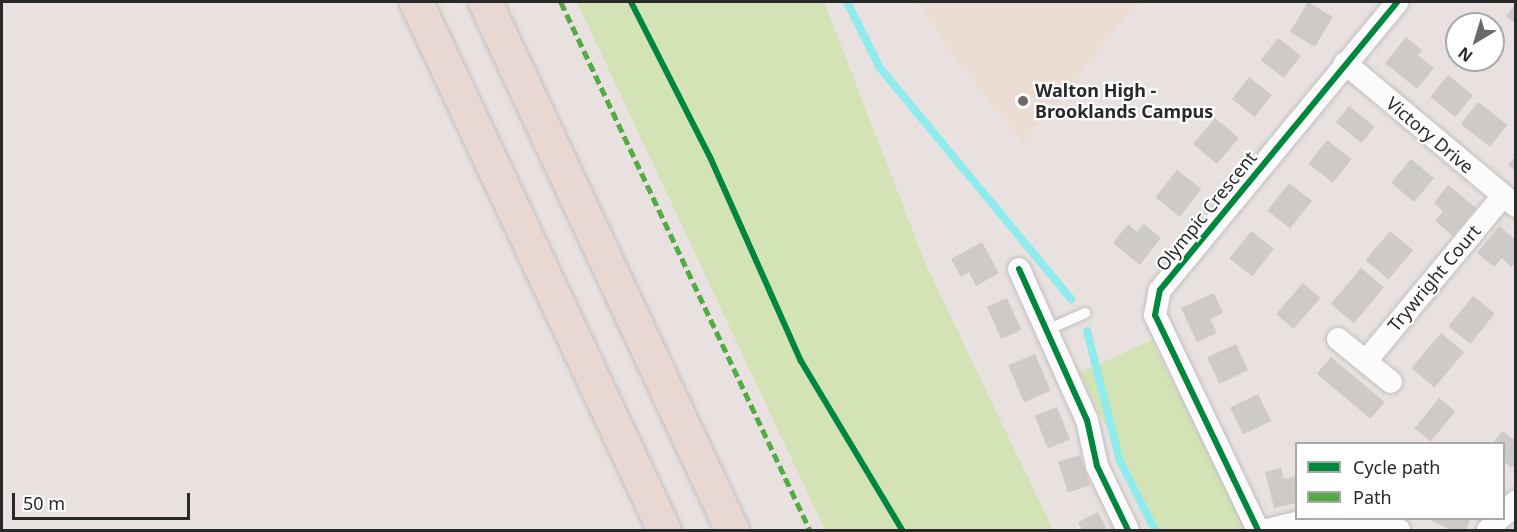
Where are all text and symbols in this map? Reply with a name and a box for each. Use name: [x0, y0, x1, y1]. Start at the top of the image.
north arrow: [1445, 12, 1505, 72]
text: N: [1453, 42, 1477, 67]
place label: Walton High - Brooklands Campus: [1035, 80, 1213, 122]
street label: Victory Drive: [1382, 92, 1478, 178]
marker: Walton High - Brooklands Campus: [1016, 94, 1030, 108]
street label: Olympic Crescent: [1151, 147, 1261, 275]
street label: Trywright Court: [1383, 220, 1485, 336]
legend: [1295, 442, 1505, 520]
text: Cycle path: [1353, 455, 1440, 479]
scale bar: [15, 481, 194, 519]
text: Path: [1353, 485, 1392, 509]
text: 50 m: [23, 491, 65, 515]

